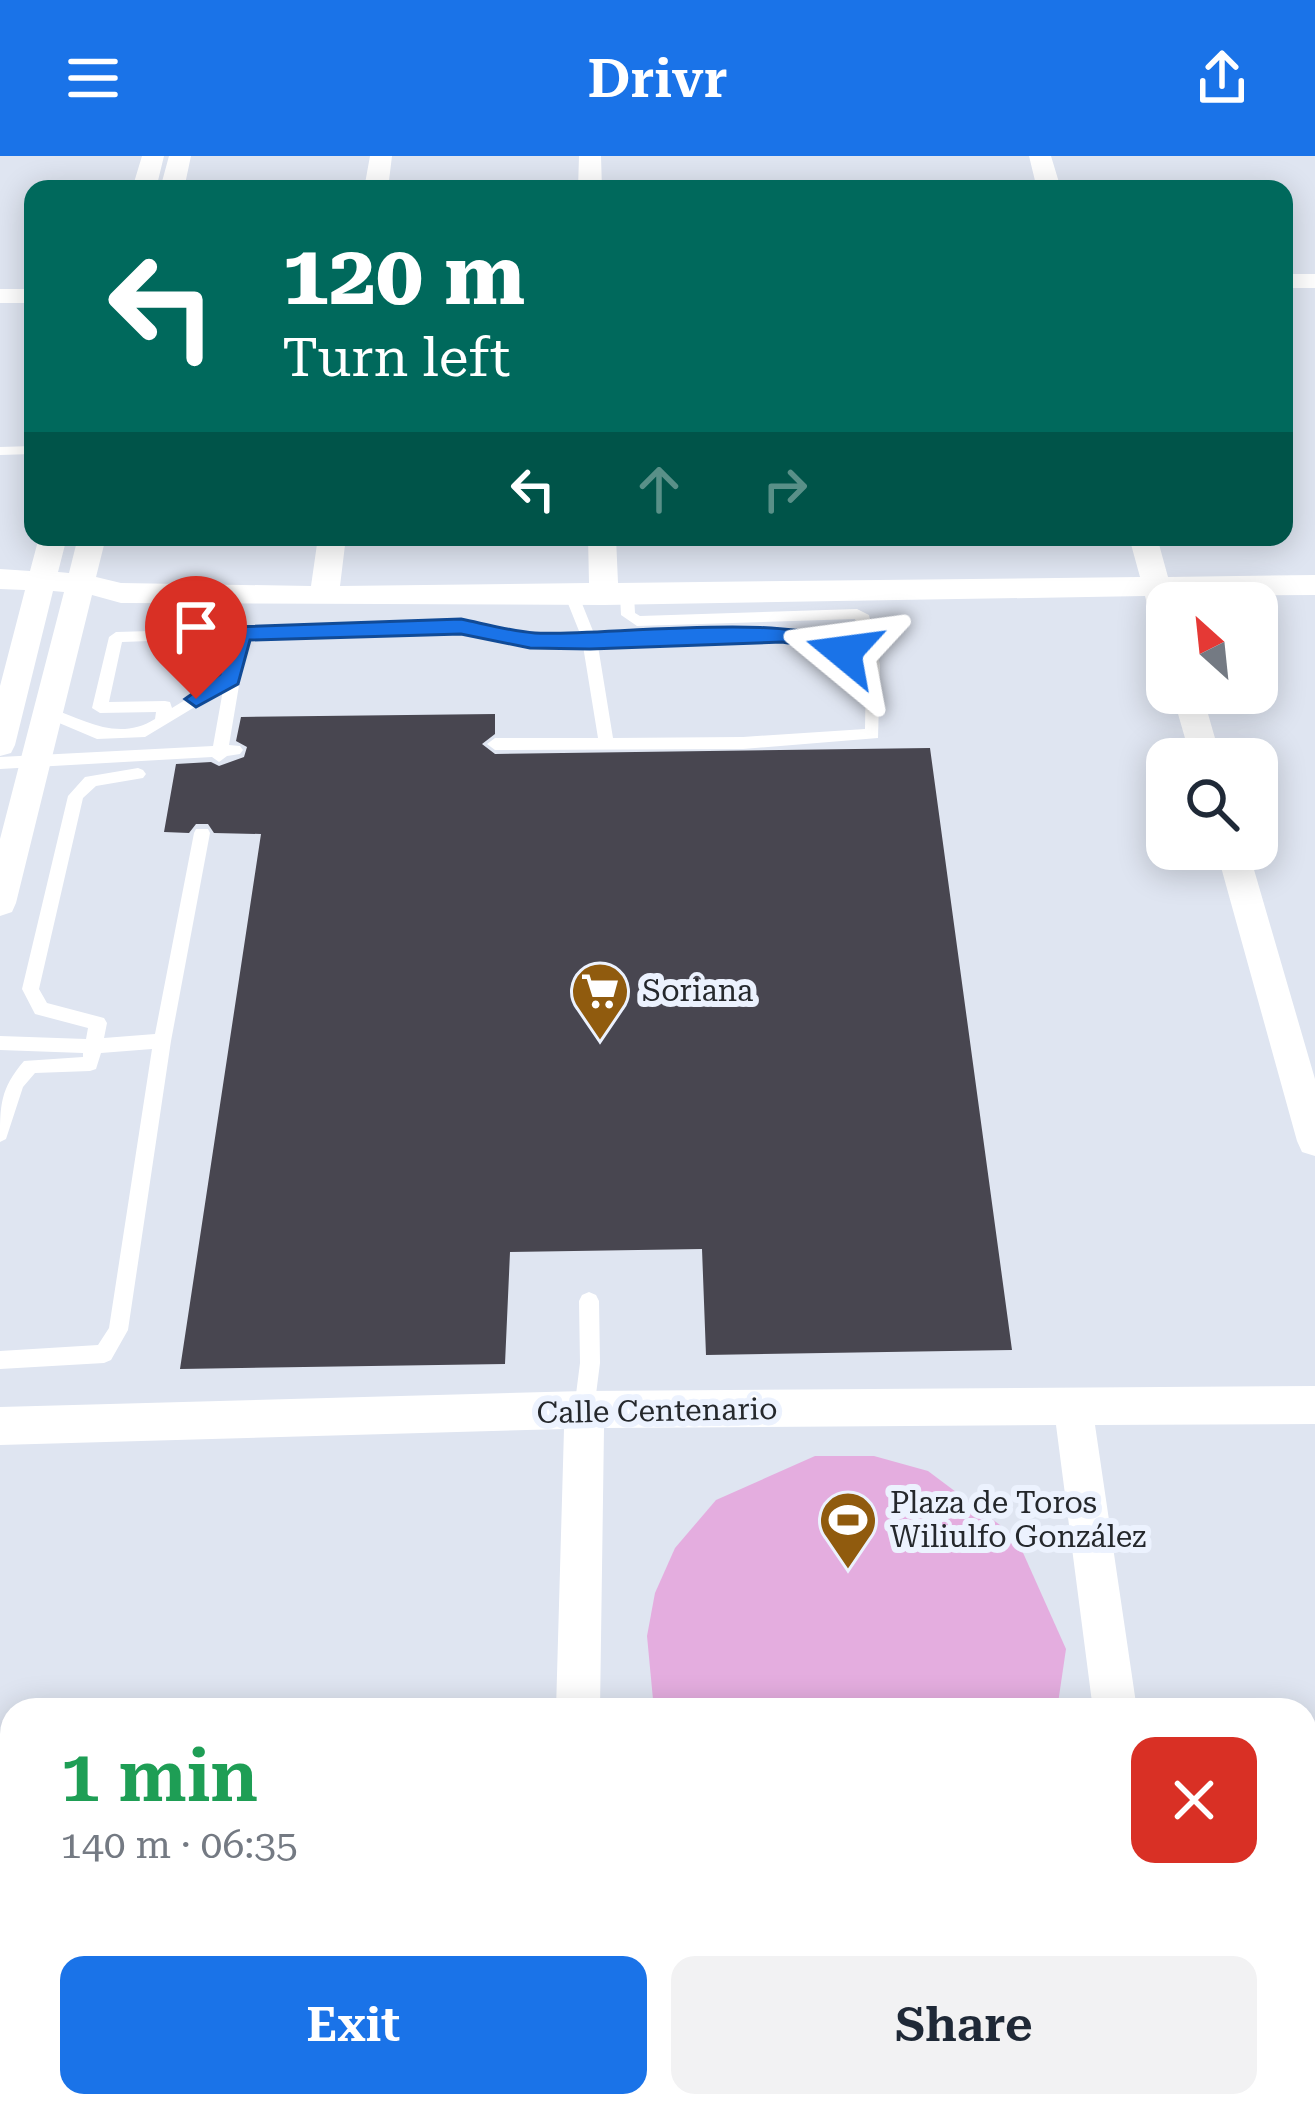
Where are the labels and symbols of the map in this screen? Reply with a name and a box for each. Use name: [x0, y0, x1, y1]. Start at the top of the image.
pin: [145, 576, 247, 699]
north arrow: [1146, 582, 1278, 714]
position arrow: [781, 589, 907, 715]
supermarket icon: Soriana: [569, 960, 631, 1042]
place label: Soriana: [642, 973, 753, 1008]
street label: Calle Centenario: [536, 1391, 778, 1430]
place label: Plaza de Toros Wiliulfo González: [890, 1485, 1146, 1554]
sports icon: Plaza de Toros Wiliulfo González: [817, 1489, 879, 1571]

